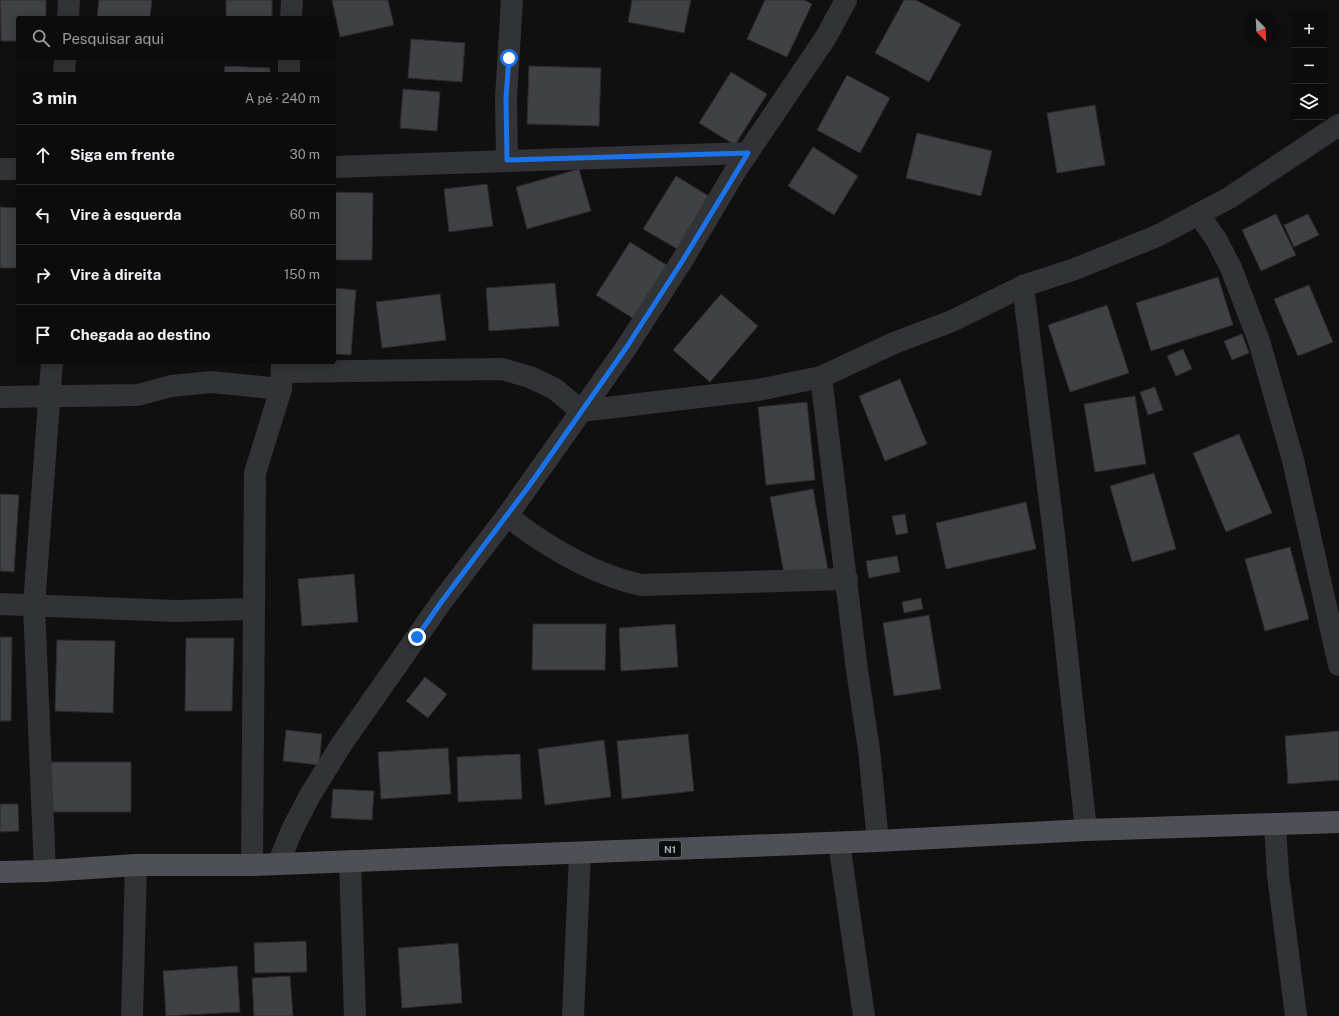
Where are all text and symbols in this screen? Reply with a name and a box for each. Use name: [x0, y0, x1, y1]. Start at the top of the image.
north arrow: [1243, 12, 1279, 48]
map controls: [1291, 12, 1327, 120]
button: +: [1291, 12, 1327, 48]
search box: [16, 16, 336, 60]
icon: search: [30, 27, 52, 49]
text: Pesquisar aqui: [62, 30, 164, 47]
button: −: [1291, 48, 1327, 84]
route start: [500, 49, 518, 67]
button: layers: [1291, 84, 1327, 120]
text: 3 min: [32, 88, 77, 108]
text: A pé · 240 m: [245, 91, 320, 106]
icon: ahead: [32, 144, 54, 166]
text: Siga em frente: [70, 146, 175, 163]
text: 30 m: [290, 147, 320, 162]
icon: left: [32, 204, 54, 226]
text: Vire à esquerda: [70, 206, 182, 223]
text: 60 m: [290, 207, 320, 222]
icon: right: [32, 264, 54, 286]
text: Vire à direita: [70, 266, 161, 283]
text: 150 m: [284, 267, 320, 282]
icon: arrive: [32, 324, 54, 346]
text: Chegada ao destino: [70, 326, 211, 343]
route end: [408, 628, 426, 646]
road number: N1: [659, 841, 681, 857]

